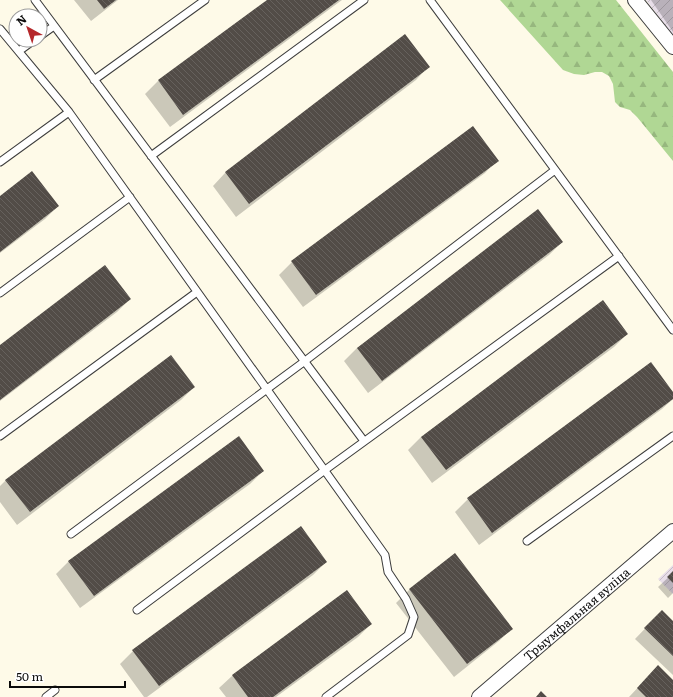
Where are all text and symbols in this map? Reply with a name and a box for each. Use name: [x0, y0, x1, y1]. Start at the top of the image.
north arrow: [8, 8, 48, 48]
text: N: [12, 10, 30, 29]
street label: Трыумфальная вуліца: [519, 563, 634, 665]
scale bar: [10, 663, 125, 689]
text: 50 m: [16, 667, 43, 685]

